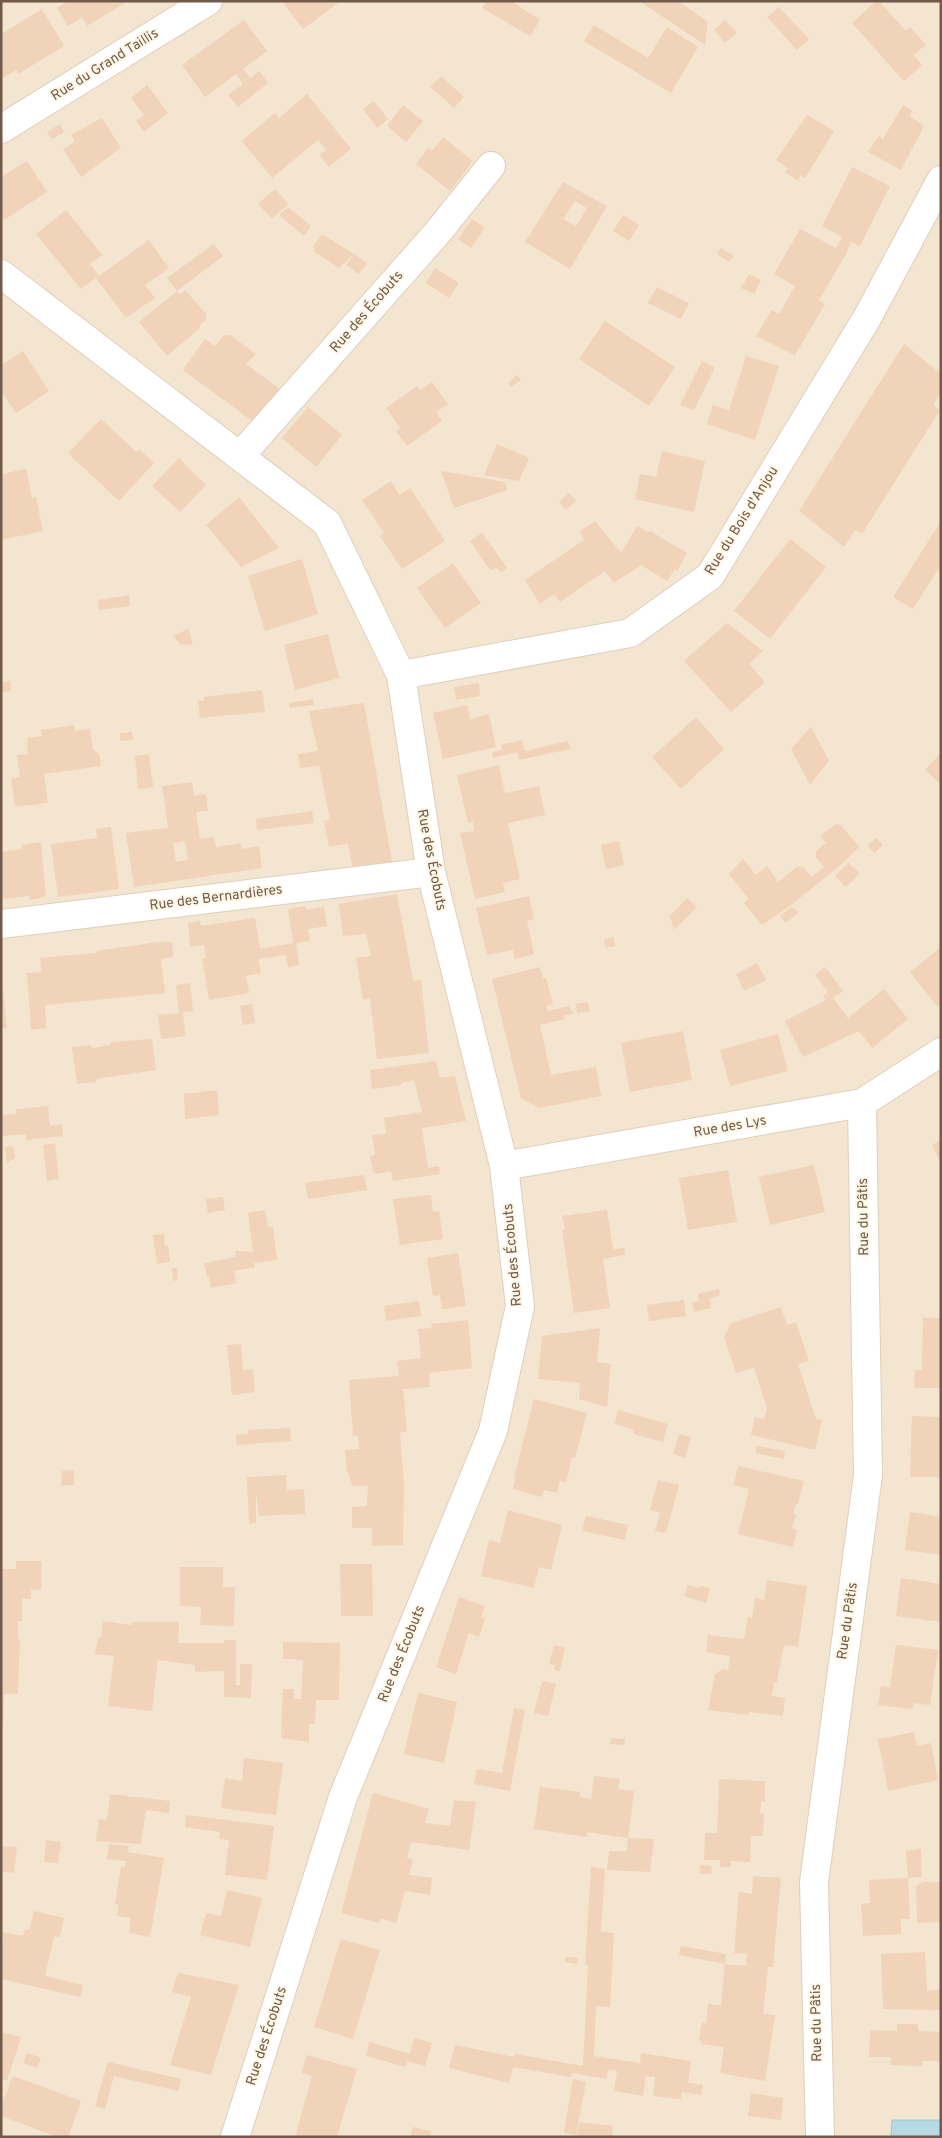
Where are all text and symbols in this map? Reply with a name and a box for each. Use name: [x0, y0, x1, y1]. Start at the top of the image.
street label: Rue du Grand Taillis: [48, 25, 162, 105]
street label: Rue des Écobuts: [326, 267, 407, 357]
street label: Rue du Bois d'Anjou: [702, 463, 782, 579]
street label: Rue des Écobuts: [413, 808, 450, 912]
street label: Rue des Bernardières: [149, 881, 283, 915]
street label: Rue des Lys: [692, 1112, 768, 1142]
street label: Rue du Pâtis: [855, 1178, 873, 1256]
street label: Rue des Écobuts: [499, 1203, 526, 1307]
street label: Rue du Pâtis: [834, 1581, 862, 1661]
street label: Rue des Écobuts: [374, 1603, 429, 1705]
street label: Rue des Écobuts: [242, 1984, 291, 2088]
street label: Rue du Pâtis: [808, 1984, 826, 2062]

